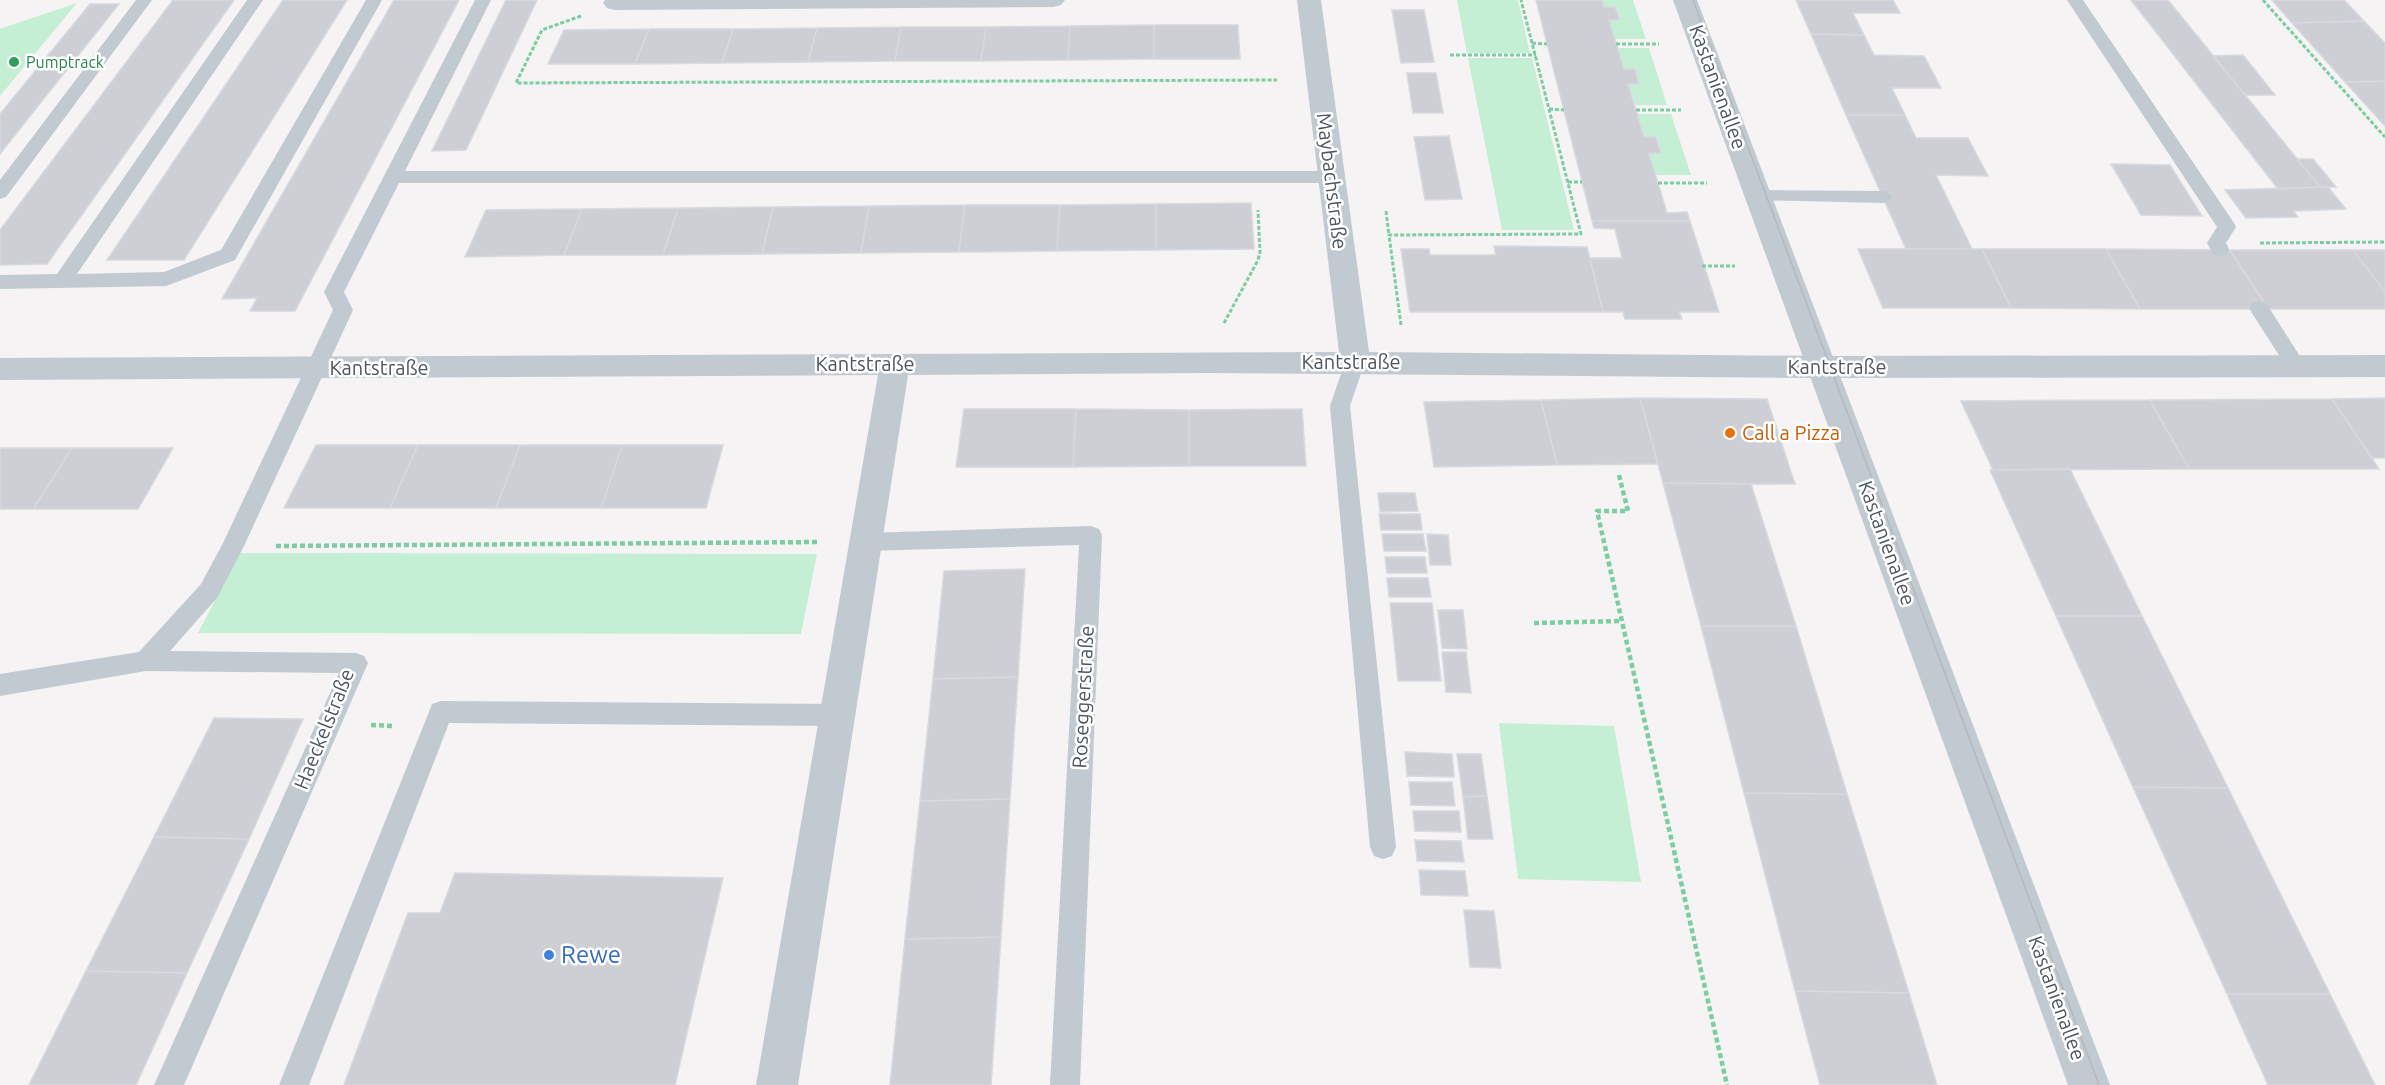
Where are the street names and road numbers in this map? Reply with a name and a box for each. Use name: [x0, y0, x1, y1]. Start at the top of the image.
street label: Kastanienallee: [1685, 21, 1752, 152]
street label: Maybachstraße: [1313, 111, 1352, 251]
street label: Kantstraße: [1301, 350, 1401, 373]
street label: Kantstraße: [815, 352, 915, 375]
street label: Kantstraße: [1787, 355, 1887, 378]
street label: Kantstraße: [329, 356, 429, 379]
street label: Kastanienallee: [1854, 477, 1921, 608]
street label: Roseggerstraße: [1067, 625, 1098, 769]
street label: Haeckelstraße: [289, 665, 358, 793]
street label: Kastanienallee: [2024, 932, 2091, 1063]

